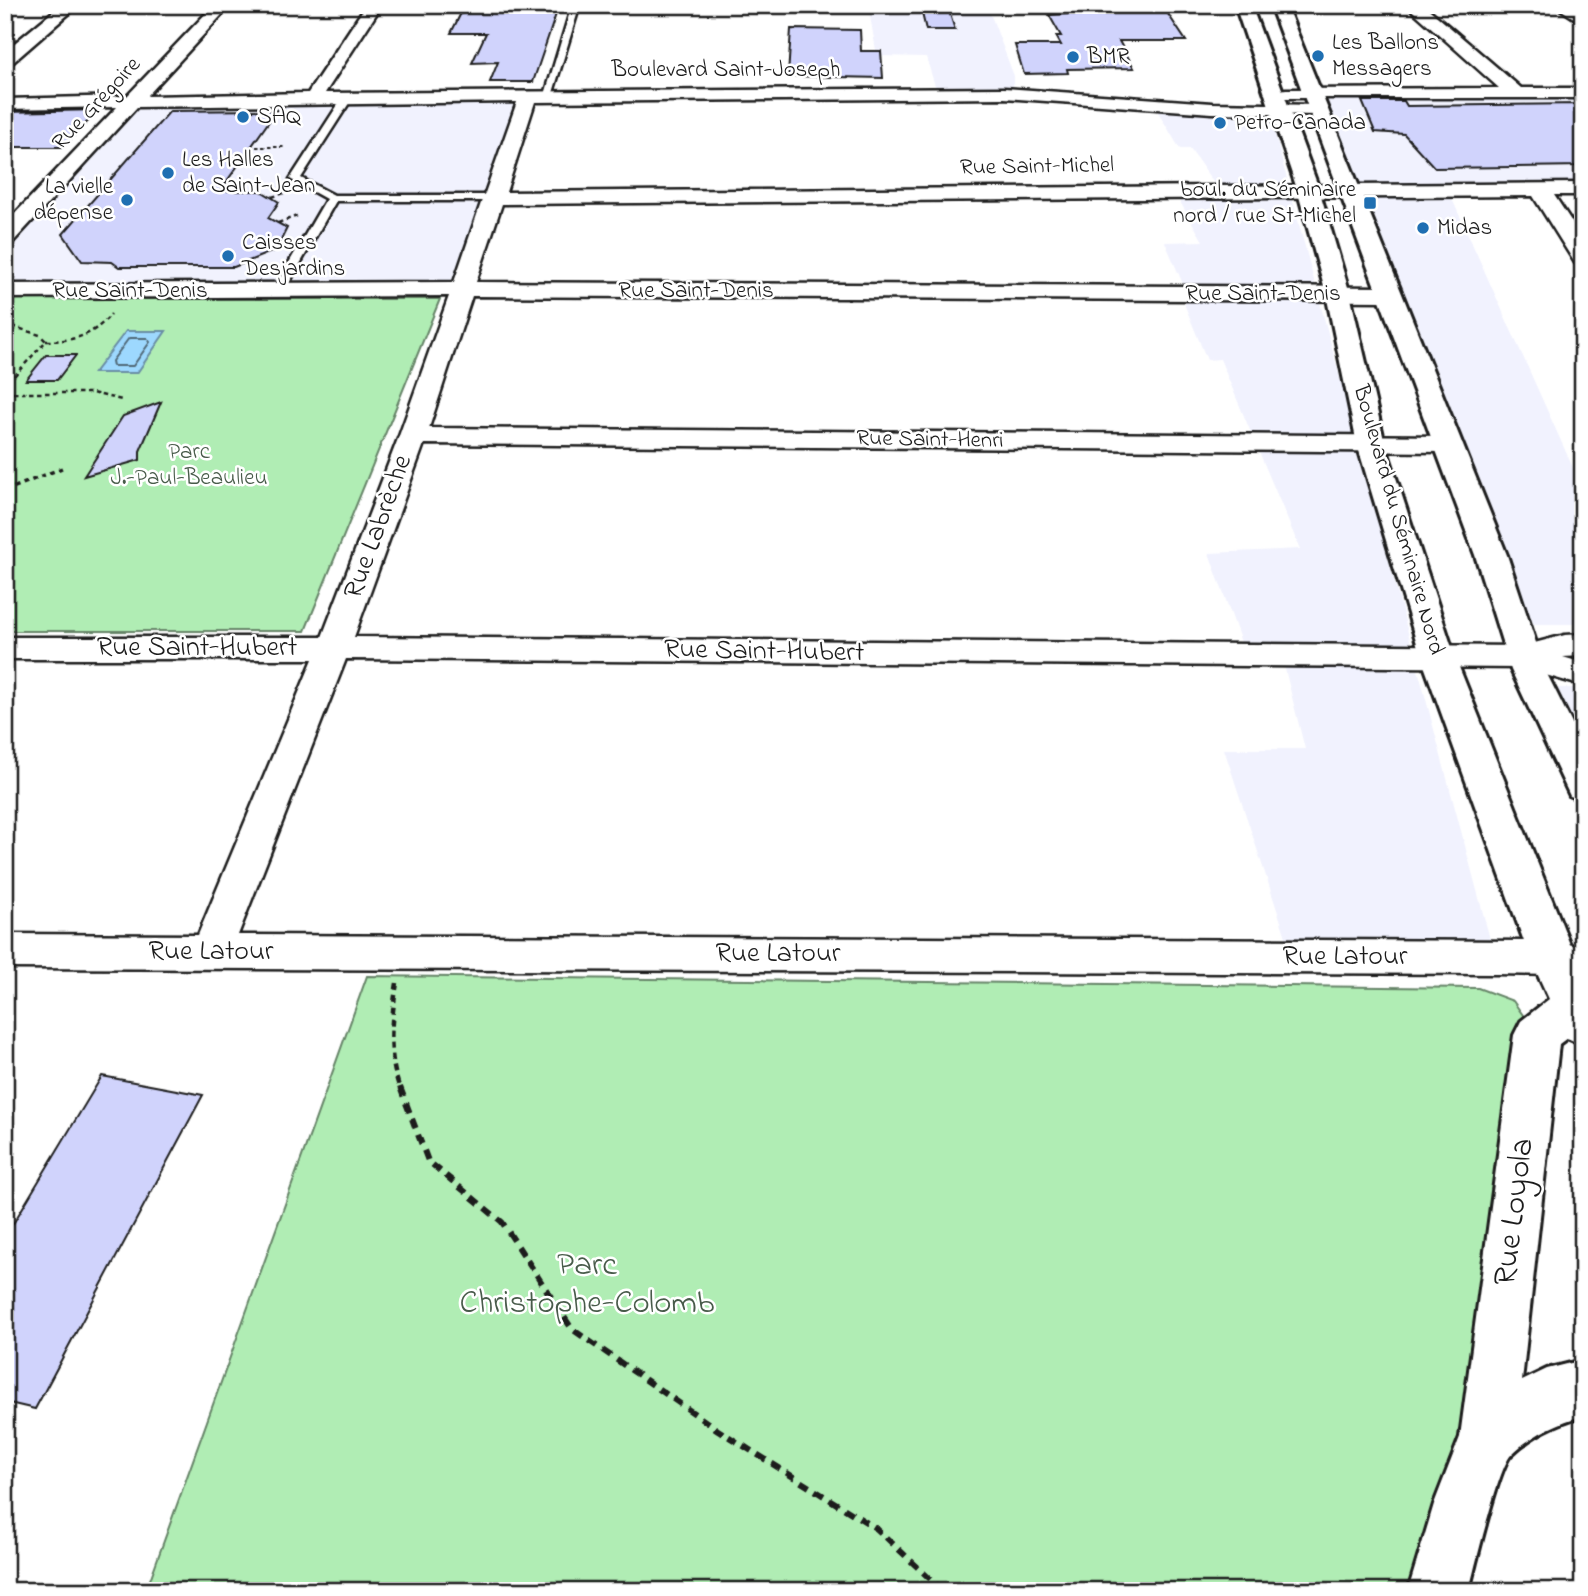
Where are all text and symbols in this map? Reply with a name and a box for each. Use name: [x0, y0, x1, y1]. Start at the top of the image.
place label: Les Ballons Messagers: [1332, 27, 1439, 87]
place label: BMR: [1086, 41, 1129, 74]
marker: Les Ballons Messagers: [1310, 48, 1326, 64]
street label: Rue Grégoire: [45, 49, 150, 159]
marker: BMR: [1065, 49, 1081, 65]
street label: Boulevard Saint-Joseph: [611, 54, 840, 87]
place label: SAQ: [257, 101, 302, 134]
place label: Petro-Canada: [1234, 107, 1366, 140]
marker: SAQ: [235, 109, 251, 125]
marker: Petro-Canada: [1212, 115, 1228, 131]
place label: Les Halles de Saint-Jean: [182, 144, 315, 203]
street label: Rue Saint-Michel: [960, 149, 1114, 185]
marker: Les Halles de Saint-Jean: [160, 165, 176, 181]
place label: La vielle dépense: [34, 171, 114, 230]
place label: boul. du Séminaire nord / rue St-Michel: [1173, 174, 1357, 233]
marker: La vielle dépense: [119, 192, 135, 208]
marker: boul. du Séminaire nord / rue St-Michel: [1362, 195, 1378, 211]
place label: Midas: [1437, 212, 1492, 245]
marker: Midas: [1415, 220, 1431, 236]
place label: Caisses Desjardins: [241, 227, 345, 286]
marker: Caisses Desjardins: [220, 248, 236, 264]
street label: Rue Saint-Denis: [52, 275, 208, 308]
street label: Rue Saint-Denis: [618, 275, 774, 308]
street label: Rue Saint-Denis: [1185, 278, 1341, 311]
street label: Boulevard du Séminaire Nord: [1343, 380, 1452, 659]
street label: Rue Saint-Henri: [856, 422, 1004, 458]
park label: Parc J.-Paul-Beaulieu: [110, 436, 268, 495]
street label: Rue Labrèche: [334, 449, 424, 605]
street label: Rue Saint-Hubert: [97, 628, 297, 669]
street label: Rue Saint-Hubert: [663, 630, 865, 674]
street label: Rue Latour: [148, 932, 274, 973]
street label: Rue Latour: [715, 934, 841, 975]
street label: Rue Latour: [1282, 937, 1408, 978]
street label: Rue Loyola: [1482, 1135, 1548, 1289]
park label: Parc Christophe-Colomb: [460, 1242, 714, 1328]

